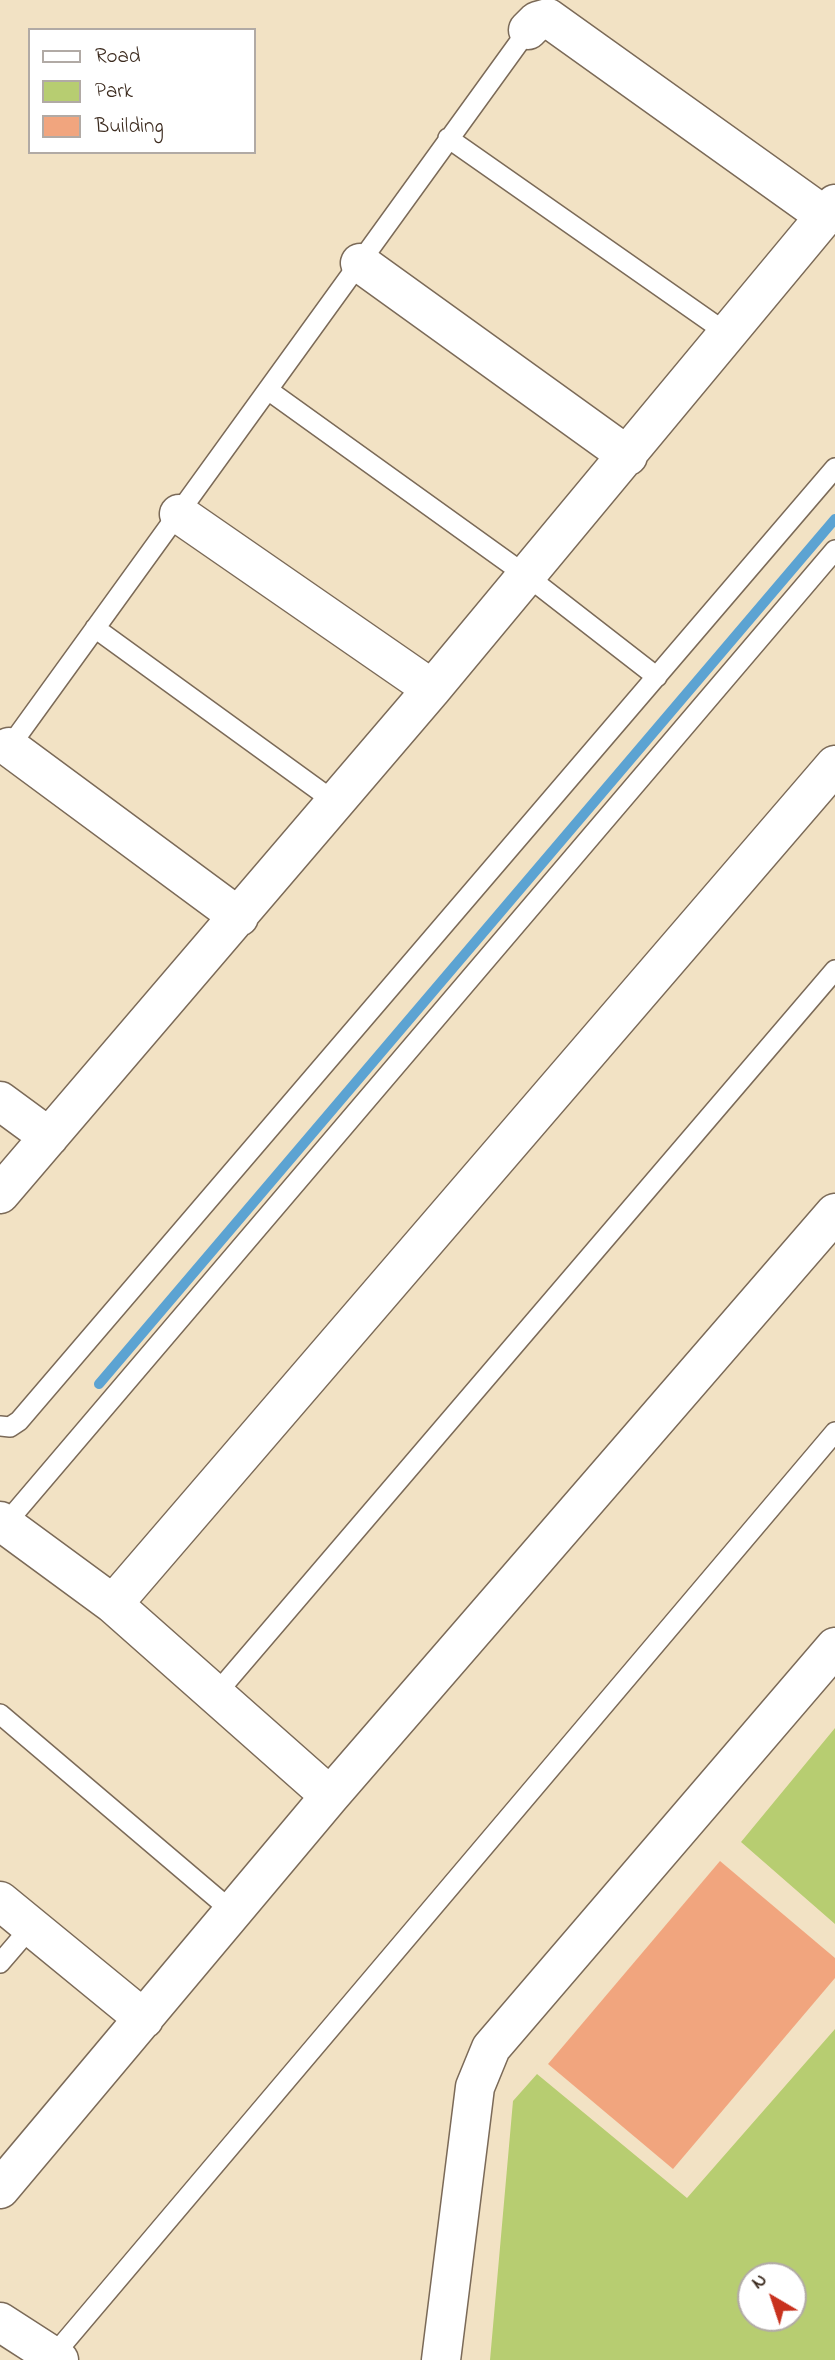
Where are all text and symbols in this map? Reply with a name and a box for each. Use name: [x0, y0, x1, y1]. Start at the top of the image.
legend: [28, 28, 256, 154]
text: Road: [95, 42, 141, 72]
text: Park: [95, 77, 133, 107]
text: Building: [95, 112, 164, 142]
north arrow: [737, 2262, 807, 2332]
text: N: [746, 2267, 773, 2296]

